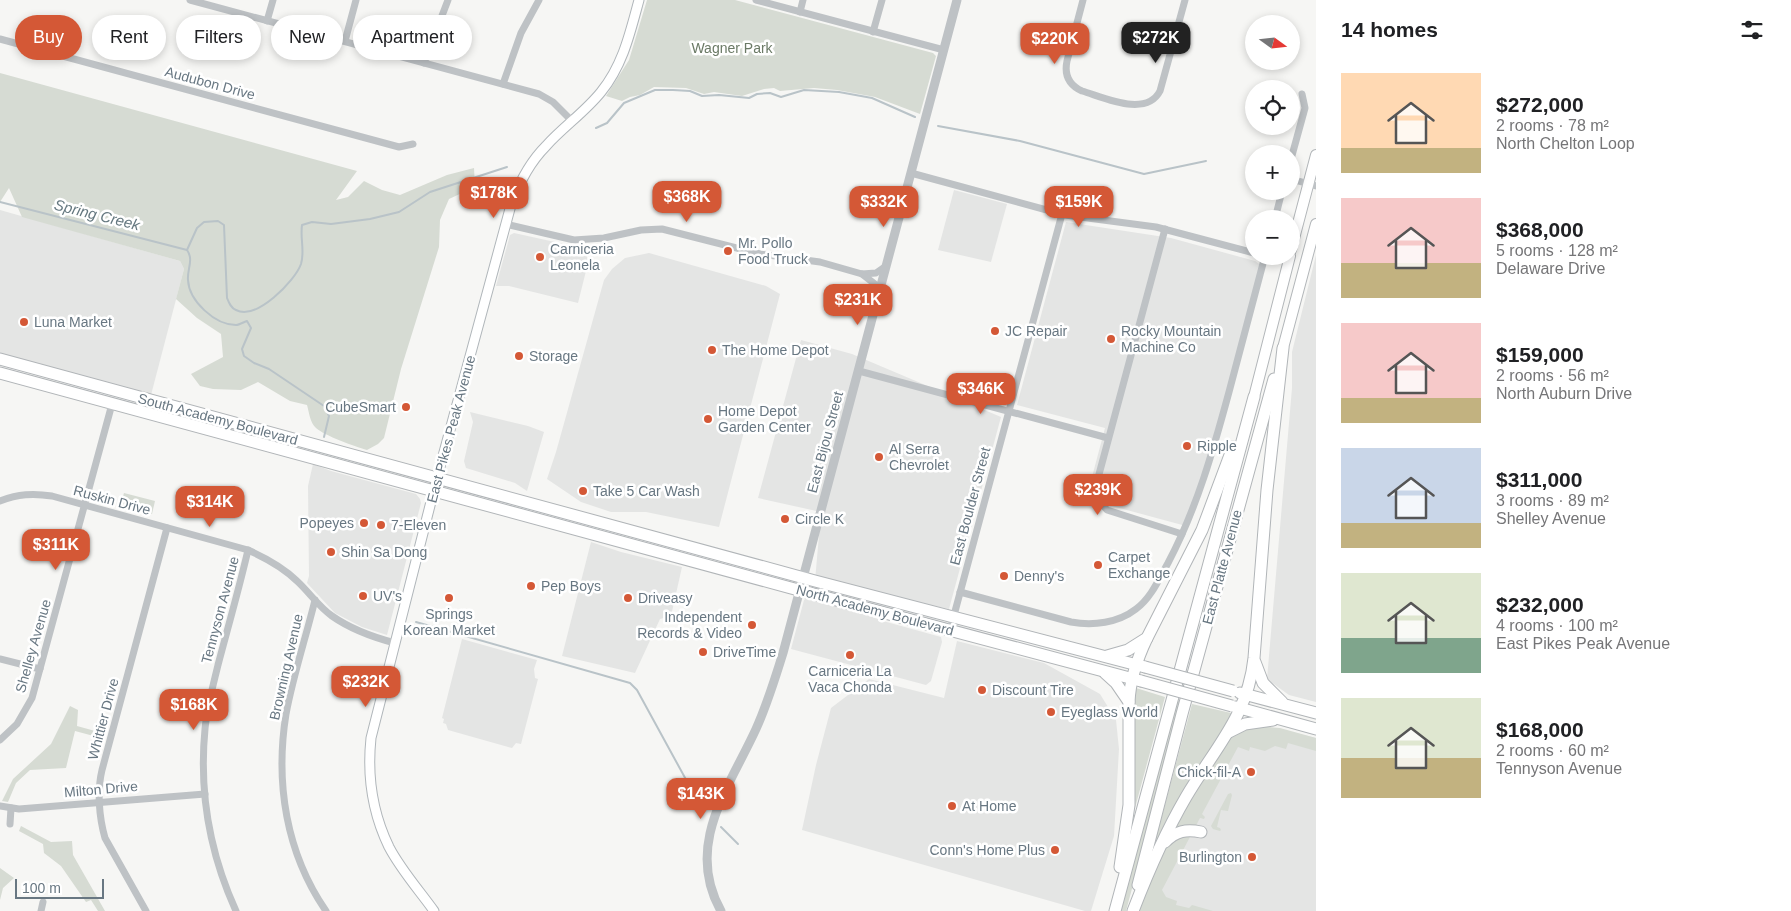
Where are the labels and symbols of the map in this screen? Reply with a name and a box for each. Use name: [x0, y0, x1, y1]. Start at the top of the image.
north arrow: [1245, 15, 1300, 70]
pin: $220K: [1020, 22, 1090, 65]
pin: $272K: [1121, 22, 1191, 64]
park label: Wagner Park: [691, 40, 774, 56]
street label: Audubon Drive: [163, 63, 257, 103]
pin: $178K: [459, 176, 529, 219]
pin: $368K: [652, 180, 722, 223]
pin: $332K: [849, 186, 919, 228]
pin: $159K: [1044, 186, 1114, 228]
water label: Spring Creek: [53, 196, 143, 234]
place label: Mr. Pollo Food Truck: [738, 235, 809, 267]
place label: Carniceria Leonela: [550, 241, 614, 273]
marker: Mr. Pollo Food Truck: [722, 245, 734, 257]
marker: Carniceria Leonela: [534, 251, 546, 263]
pin: $231K: [823, 284, 893, 326]
place label: Luna Market: [34, 314, 112, 330]
marker: Luna Market: [18, 316, 30, 328]
place label: JC Repair: [1005, 323, 1068, 339]
place label: Rocky Mountain Machine Co: [1121, 323, 1221, 355]
marker: JC Repair: [989, 325, 1001, 337]
marker: Rocky Mountain Machine Co: [1105, 333, 1117, 345]
place label: The Home Depot: [722, 342, 829, 358]
marker: The Home Depot: [706, 344, 718, 356]
place label: Storage: [529, 348, 578, 364]
marker: Storage: [513, 350, 525, 362]
street label: East Pikes Peak Avenue: [424, 353, 478, 505]
pin: $346K: [946, 372, 1016, 415]
street label: East Bijou Street: [804, 389, 846, 494]
street label: South Academy Boulevard: [136, 390, 300, 448]
place label: CubeSmart: [325, 399, 396, 415]
marker: CubeSmart: [400, 401, 412, 413]
place label: Home Depot Garden Center: [718, 403, 811, 435]
marker: Home Depot Garden Center: [702, 413, 714, 425]
place label: Ripple: [1197, 438, 1237, 454]
marker: Ripple: [1181, 440, 1193, 452]
place label: Al Serra Chevrolet: [889, 441, 949, 473]
street label: East Boulder Street: [947, 445, 993, 567]
marker: Al Serra Chevrolet: [873, 451, 885, 463]
pin: $239K: [1063, 474, 1133, 516]
street label: Ruskin Drive: [72, 482, 153, 518]
place label: Take 5 Car Wash: [593, 483, 700, 499]
marker: Take 5 Car Wash: [577, 485, 589, 497]
pin: $314K: [175, 486, 245, 528]
street label: East Platte Avenue: [1199, 508, 1245, 626]
place label: Circle K: [795, 511, 845, 527]
marker: Circle K: [779, 513, 791, 525]
place label: Popeyes: [300, 515, 354, 531]
marker: Popeyes: [358, 517, 370, 529]
place label: 7-Eleven: [391, 517, 446, 533]
marker: 7-Eleven: [375, 519, 387, 531]
pin: $311K: [21, 528, 91, 571]
place label: Shin Sa Dong: [341, 544, 427, 560]
marker: Shin Sa Dong: [325, 546, 337, 558]
place label: Carpet Exchange: [1108, 549, 1170, 581]
street label: Tennyson Avenue: [198, 554, 242, 665]
marker: Carpet Exchange: [1092, 559, 1104, 571]
place label: Denny's: [1014, 568, 1064, 584]
marker: Denny's: [998, 570, 1010, 582]
place label: Pep Boys: [541, 578, 601, 594]
marker: Pep Boys: [525, 580, 537, 592]
street label: North Academy Boulevard: [794, 581, 956, 639]
place label: UV's: [373, 588, 402, 604]
marker: UV's: [357, 590, 369, 602]
place label: Driveasy: [638, 590, 692, 606]
marker: Springs Korean Market: [443, 592, 455, 604]
marker: Driveasy: [622, 592, 634, 604]
street label: Shelley Avenue: [12, 597, 54, 694]
place label: Springs Korean Market: [403, 606, 495, 638]
place label: Independent Records & Video: [637, 609, 742, 641]
street label: Browning Avenue: [266, 612, 306, 722]
marker: Independent Records & Video: [746, 619, 758, 631]
place label: DriveTime: [713, 644, 776, 660]
marker: DriveTime: [697, 646, 709, 658]
marker: Carniceria La Vaca Chonda: [844, 649, 856, 661]
place label: Carniceria La Vaca Chonda: [808, 663, 892, 695]
pin: $232K: [331, 666, 401, 708]
street label: Whittier Drive: [84, 676, 122, 762]
place label: Discount Tire: [992, 682, 1074, 698]
marker: Discount Tire: [976, 684, 988, 696]
pin: $168K: [159, 688, 229, 731]
place label: Eyeglass World: [1061, 704, 1158, 720]
marker: Eyeglass World: [1045, 706, 1057, 718]
place label: Chick-fil-A: [1177, 764, 1242, 780]
marker: Chick-fil-A: [1245, 766, 1257, 778]
street label: Milton Drive: [63, 778, 139, 800]
pin: $143K: [666, 778, 736, 820]
place label: At Home: [962, 798, 1017, 814]
marker: At Home: [946, 800, 958, 812]
place label: Conn's Home Plus: [930, 842, 1045, 858]
marker: Conn's Home Plus: [1049, 844, 1061, 856]
place label: Burlington: [1179, 849, 1242, 865]
marker: Burlington: [1246, 851, 1258, 863]
scale bar: [15, 876, 104, 899]

